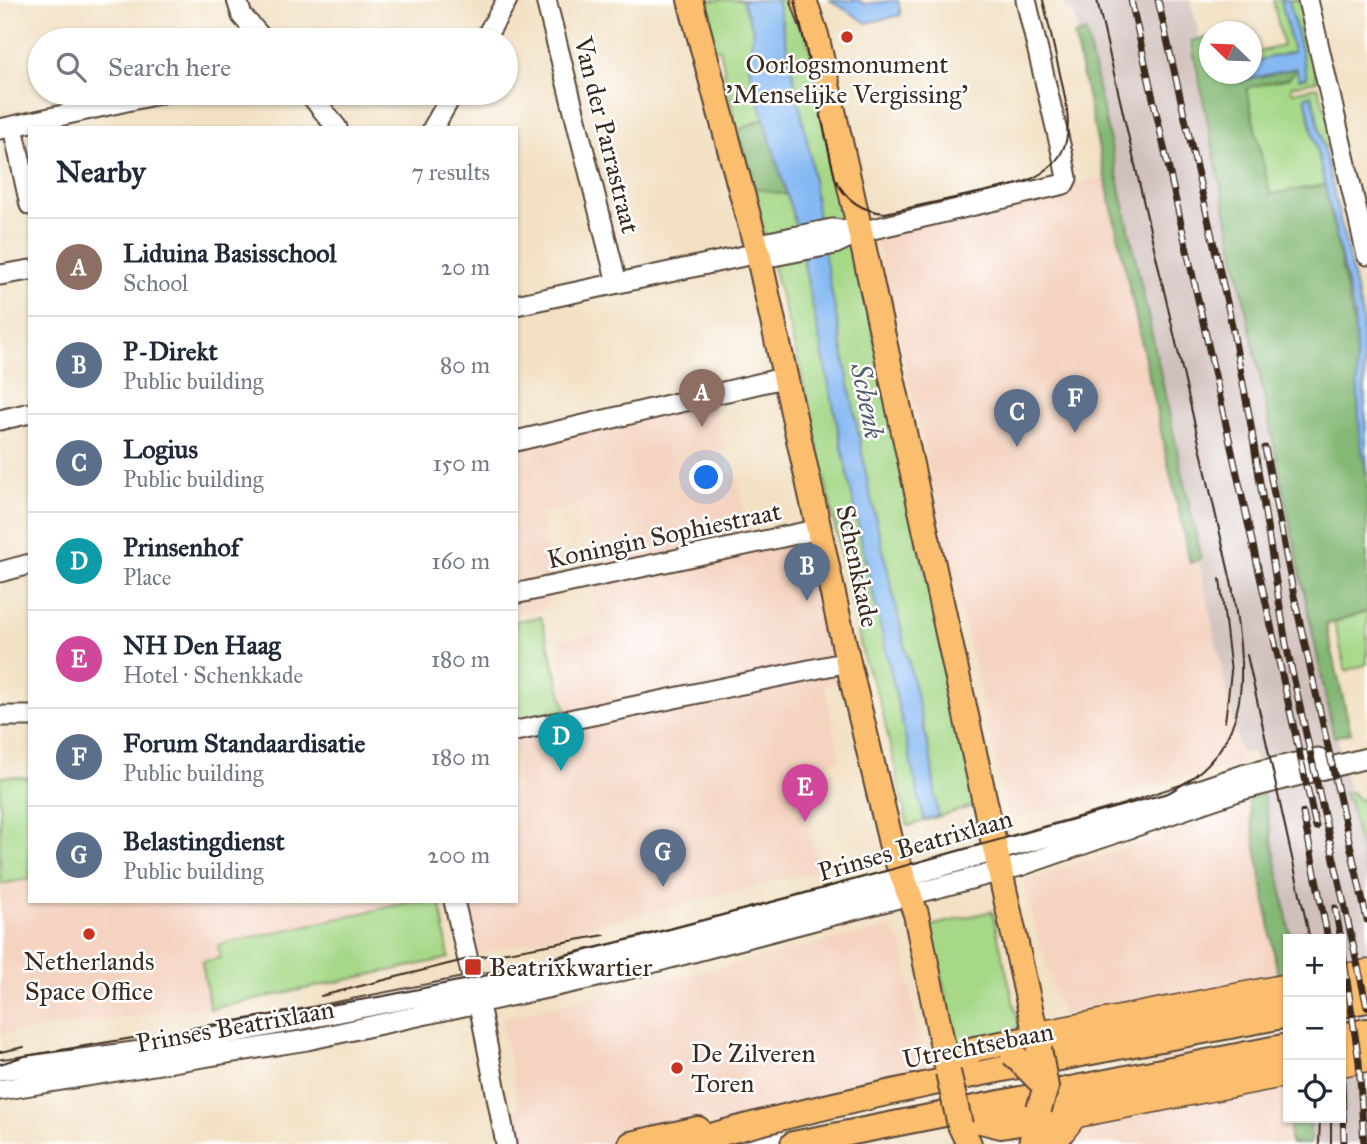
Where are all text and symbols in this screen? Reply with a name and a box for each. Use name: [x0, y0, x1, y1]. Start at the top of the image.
north arrow: [1199, 21, 1262, 84]
search box: [28, 28, 518, 105]
marker: Oorlogsmonument 'Menselijke Vergissing': [839, 29, 855, 45]
street label: Van der Parrastraat: [567, 32, 647, 237]
icon: search: [52, 48, 90, 86]
place label: Oorlogsmonument 'Menselijke Vergissing': [726, 48, 968, 110]
text: Search here: [108, 51, 231, 83]
text: Nearby: [56, 154, 146, 190]
text: 7 results: [411, 158, 490, 186]
text: Liduina Basisschool: [123, 237, 337, 269]
text: A: [71, 253, 87, 281]
text: 20 m: [441, 253, 490, 281]
text: School: [123, 269, 188, 297]
text: P-Direkt: [123, 335, 218, 367]
text: B: [71, 351, 87, 379]
text: 80 m: [440, 351, 490, 379]
water label: Schenk: [843, 359, 892, 443]
text: Public building: [123, 367, 263, 395]
pin: A: [679, 369, 725, 427]
pin: F: [1052, 375, 1098, 433]
pin: C: [994, 389, 1040, 447]
text: Logius: [123, 433, 198, 465]
text: C: [71, 449, 87, 477]
text: 150 m: [433, 449, 490, 477]
your location: [689, 460, 723, 494]
text: Public building: [123, 465, 263, 493]
street label: Koningin Sophiestraat: [544, 495, 784, 575]
street label: Schenkkade: [829, 502, 887, 630]
text: Prinsenhof: [123, 531, 239, 563]
pin: B: [784, 543, 830, 601]
text: D: [70, 547, 88, 575]
text: 160 m: [432, 547, 490, 575]
text: Place: [123, 563, 171, 591]
text: NH Den Haag: [123, 629, 281, 661]
text: E: [71, 645, 87, 673]
text: 180 m: [431, 645, 490, 673]
text: Hotel · Schenkkade: [123, 661, 303, 689]
pin: D: [538, 713, 584, 771]
text: Forum Standaardisatie: [123, 727, 365, 759]
text: F: [71, 743, 87, 771]
text: 180 m: [431, 743, 490, 771]
text: Public building: [123, 759, 263, 787]
pin: E: [782, 764, 828, 822]
street label: Prinses Beatrixlaan: [814, 802, 1016, 888]
text: Belastingdienst: [123, 825, 285, 857]
pin: G: [640, 829, 686, 887]
text: G: [71, 841, 87, 869]
text: 200 m: [428, 841, 490, 869]
text: Public building: [123, 857, 263, 885]
marker: Netherlands Space Office: [81, 926, 97, 942]
map controls: [1283, 934, 1346, 1123]
button: +: [1283, 934, 1346, 997]
place label: Netherlands Space Office: [23, 945, 155, 1007]
place label: Beatrixkwartier: [489, 951, 652, 983]
marker: Beatrixkwartier: [463, 957, 483, 977]
street label: Prinses Beatrixlaan: [133, 993, 337, 1059]
button: −: [1283, 997, 1346, 1060]
street label: Utrechtsebaan: [900, 1015, 1056, 1075]
place label: De Zilveren Toren: [691, 1037, 816, 1099]
marker: De Zilveren Toren: [669, 1060, 685, 1076]
button: locate: [1283, 1060, 1346, 1123]

